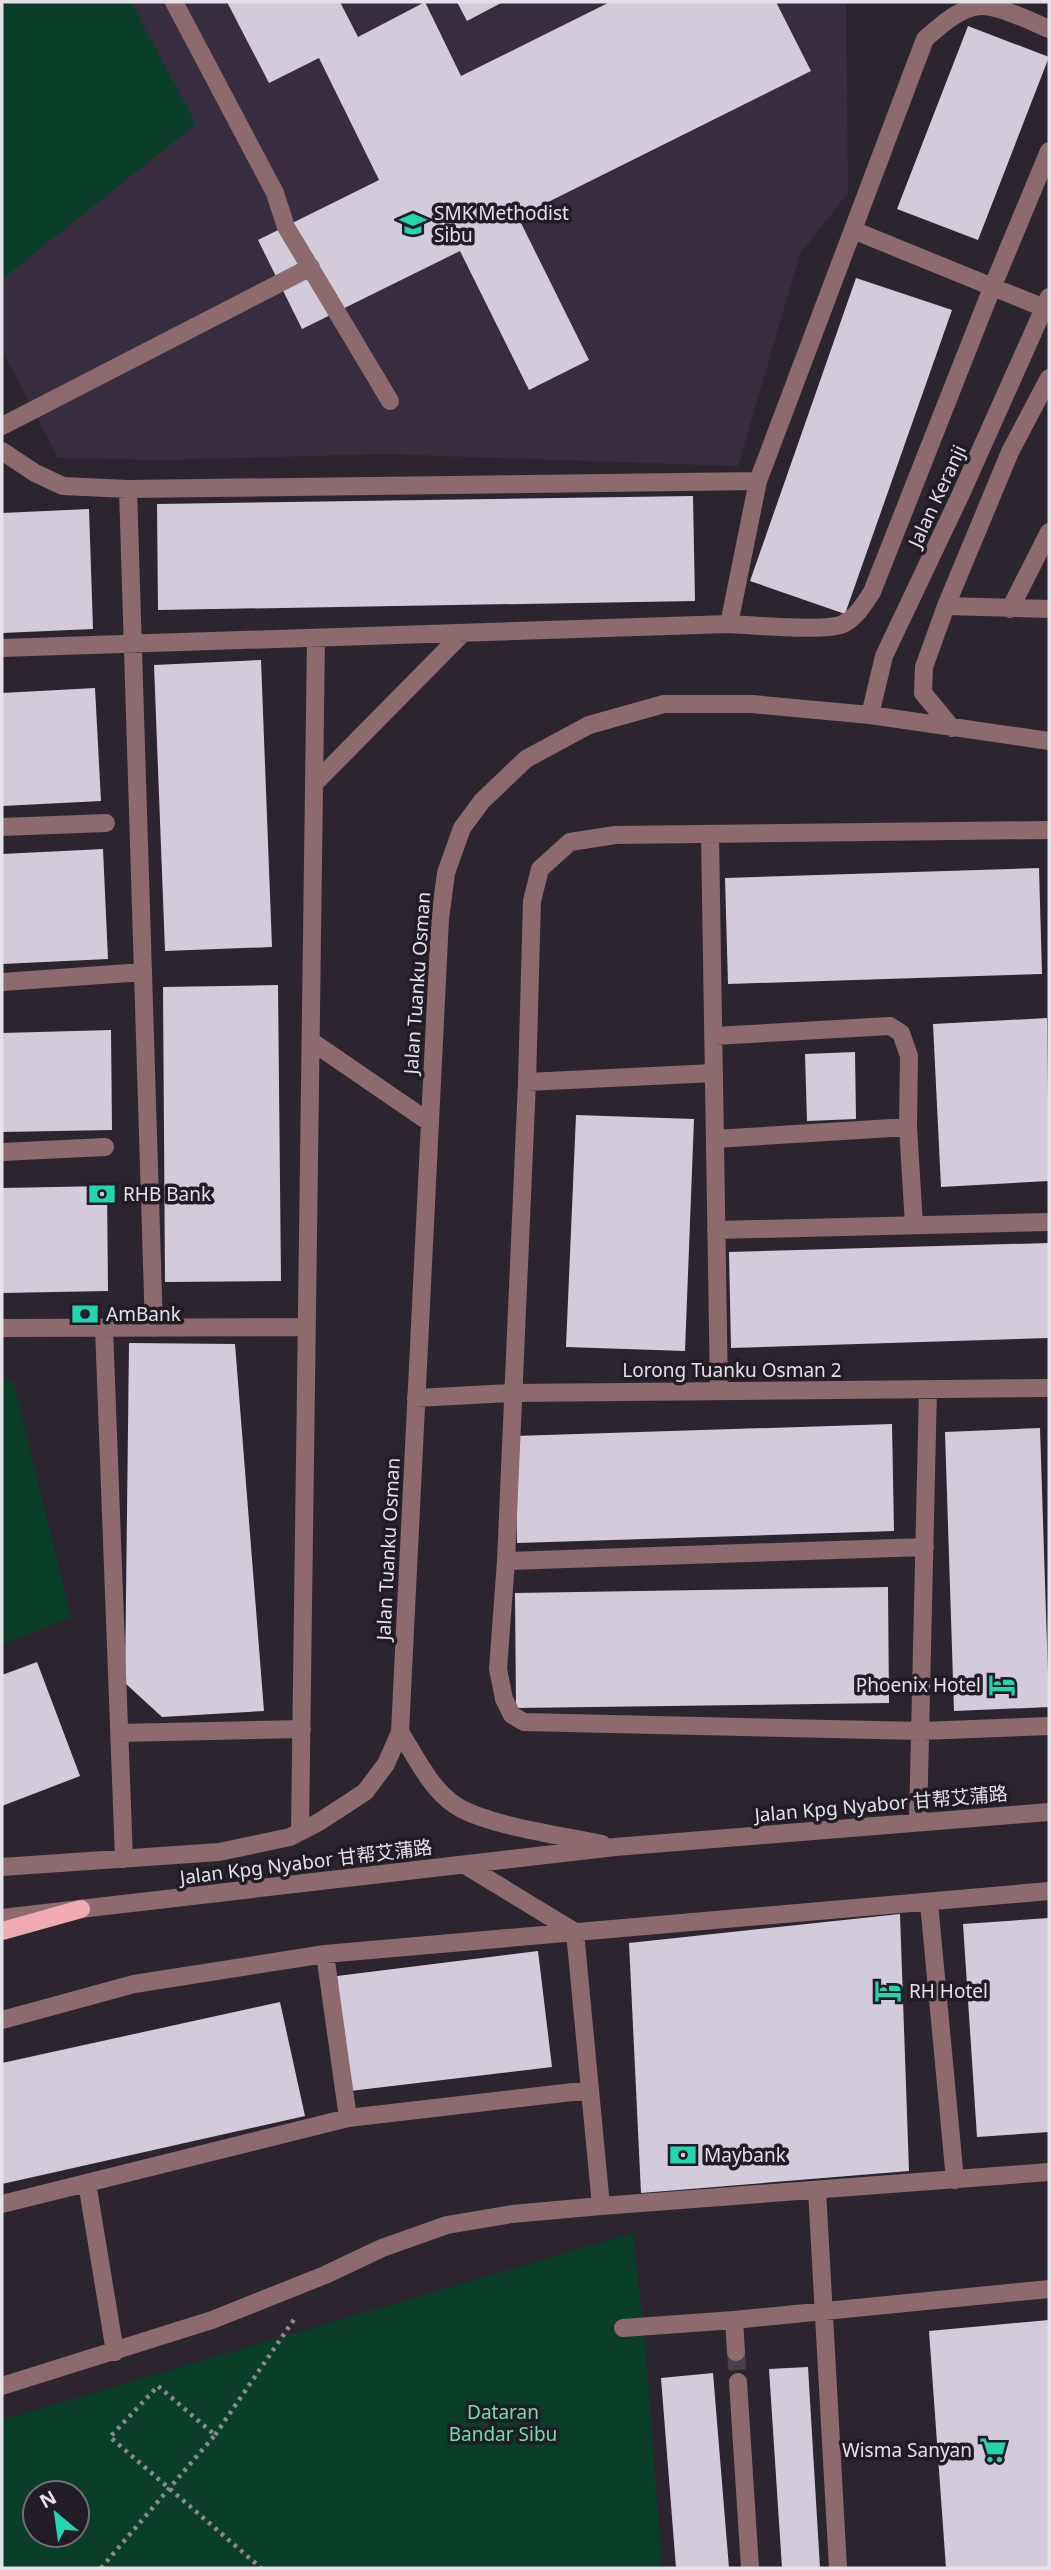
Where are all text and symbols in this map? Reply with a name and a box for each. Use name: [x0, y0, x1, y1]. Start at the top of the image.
place label: SMK Methodist Sibu: [434, 200, 569, 248]
school or university icon: SMK Methodist Sibu: [398, 209, 428, 239]
street label: Jalan Keranji: [901, 441, 972, 553]
street label: Jalan Tuanku Osman: [398, 891, 436, 1077]
bank icon: RHB Bank: [87, 1179, 117, 1209]
place label: RHB Bank: [123, 1181, 211, 1207]
bank icon: AmBank: [70, 1299, 100, 1329]
place label: AmBank: [106, 1301, 181, 1327]
street label: Lorong Tuanku Osman 2: [622, 1357, 842, 1383]
street label: Jalan Tuanku Osman: [370, 1457, 406, 1643]
hotel icon: Phoenix Hotel: [987, 1670, 1017, 1700]
place label: Phoenix Hotel: [856, 1672, 981, 1698]
street label: Jalan Kpg Nyabor 甘帮艾蒲路: [751, 1780, 1009, 1828]
street label: Jalan Kpg Nyabor 甘帮艾蒲路: [176, 1834, 434, 1891]
hotel icon: RH Hotel: [873, 1976, 903, 2006]
place label: RH Hotel: [909, 1978, 988, 2004]
bank icon: Maybank: [668, 2140, 698, 2170]
place label: Maybank: [704, 2142, 786, 2168]
park label: Dataran Bandar Sibu: [449, 2399, 557, 2447]
supermarket icon: Wisma Sanyan: [978, 2435, 1008, 2465]
place label: Wisma Sanyan: [842, 2437, 972, 2463]
north arrow: [21, 2479, 91, 2549]
text: N: [35, 2484, 61, 2514]

